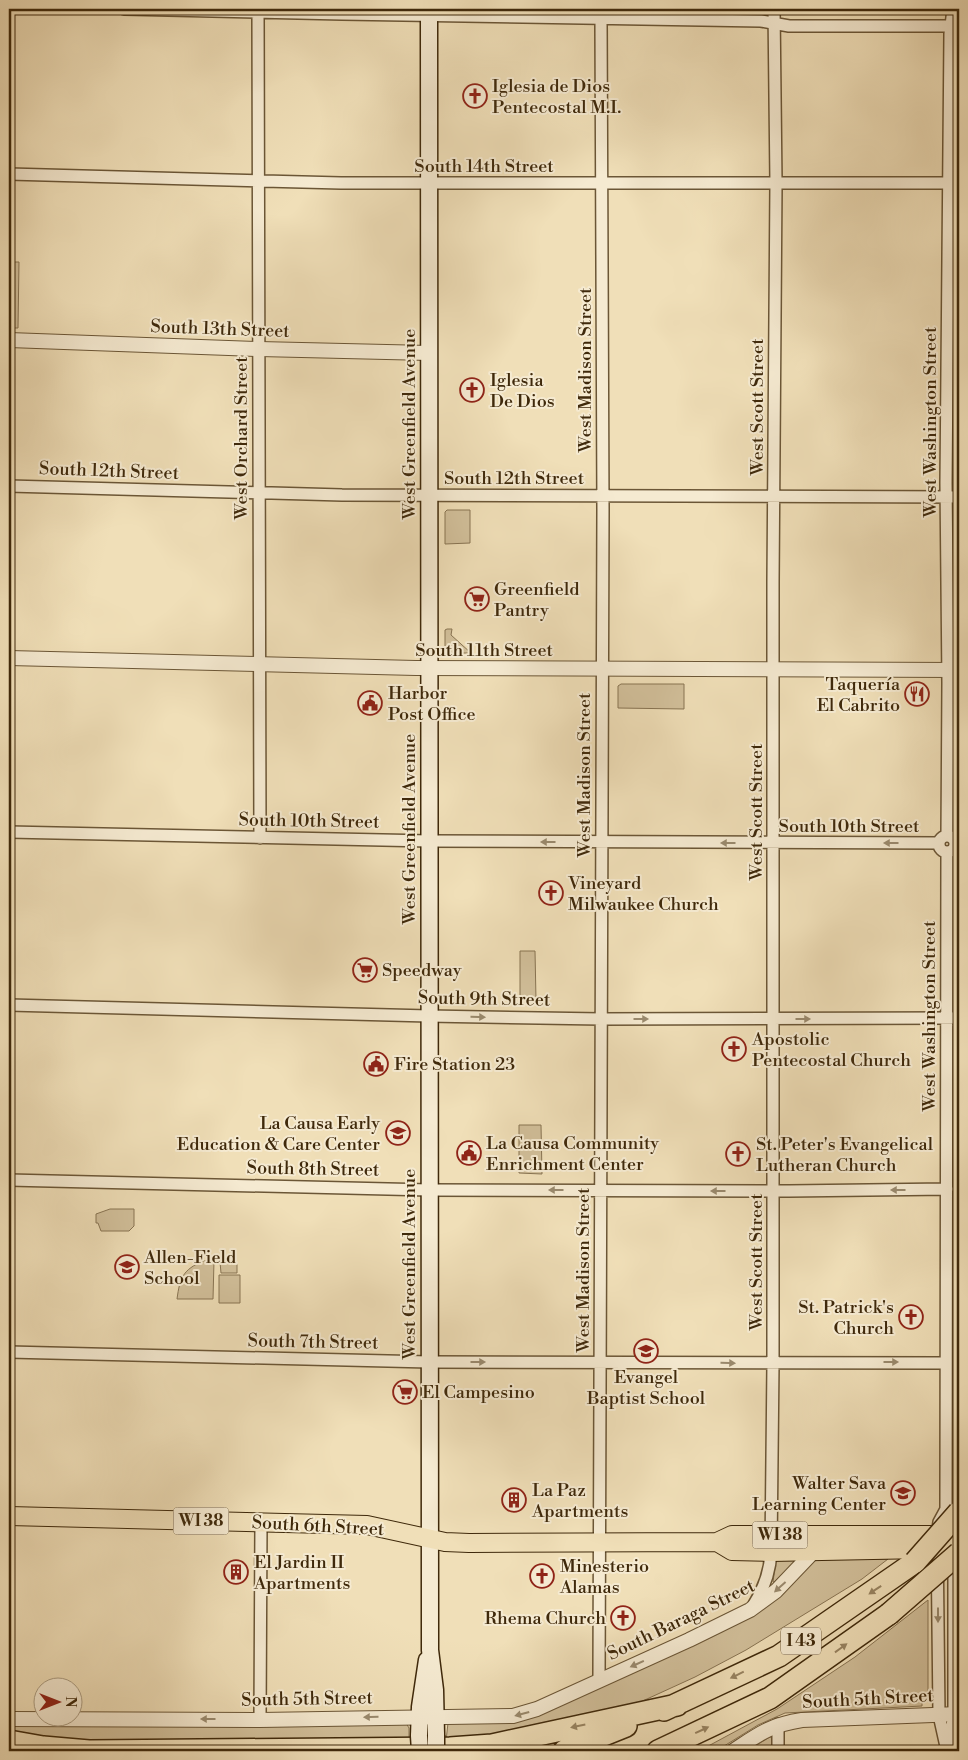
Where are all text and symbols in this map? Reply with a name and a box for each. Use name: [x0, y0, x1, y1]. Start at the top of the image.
place label: Iglesia de Dios Pentecostal M.I.: [492, 75, 621, 119]
church icon: Iglesia de Dios Pentecostal M.I.: [462, 83, 488, 109]
street label: South 14th Street: [414, 155, 554, 178]
street label: West Madison Street: [574, 287, 597, 453]
street label: South 13th Street: [150, 315, 291, 343]
street label: West Washington Street: [919, 326, 942, 518]
street label: West Greenfield Avenue: [398, 329, 421, 520]
street label: West Scott Street: [746, 338, 769, 477]
street label: West Orchard Street: [230, 356, 253, 521]
place label: Iglesia De Dios: [490, 369, 555, 413]
church icon: Iglesia De Dios: [459, 377, 485, 403]
street label: South 12th Street: [39, 457, 180, 485]
street label: South 12th Street: [444, 467, 585, 490]
place label: Greenfield Pantry: [494, 578, 580, 622]
supermarket icon: Greenfield Pantry: [464, 586, 490, 612]
street label: South 11th Street: [415, 639, 553, 662]
place label: Taquería El Cabrito: [817, 673, 901, 717]
restaurant icon: Taquería El Cabrito: [904, 681, 930, 707]
place label: Harbor Post Office: [388, 682, 476, 726]
public building icon: Harbor Post Office: [357, 690, 383, 716]
street label: West Madison Street: [573, 692, 596, 858]
street label: West Greenfield Avenue: [398, 734, 421, 925]
street label: West Scott Street: [745, 743, 768, 882]
street label: South 10th Street: [238, 808, 380, 834]
street label: South 10th Street: [779, 815, 920, 838]
one-way arrow: [540, 838, 556, 846]
one-way arrow: [720, 839, 736, 847]
one-way arrow: [882, 839, 898, 847]
place label: Vineyard Milwaukee Church: [567, 872, 719, 916]
church icon: Vineyard Milwaukee Church: [538, 880, 564, 906]
street label: West Washington Street: [918, 920, 941, 1112]
supermarket icon: Speedway: [352, 957, 378, 983]
place label: Speedway: [382, 959, 462, 982]
street label: South 9th Street: [418, 986, 551, 1012]
one-way arrow: [470, 1013, 486, 1021]
one-way arrow: [633, 1015, 649, 1023]
one-way arrow: [795, 1015, 811, 1023]
place label: Apostolic Pentecostal Church: [751, 1028, 911, 1072]
church icon: Apostolic Pentecostal Church: [721, 1036, 747, 1062]
public building icon: Fire Station 23: [363, 1051, 389, 1077]
place label: Fire Station 23: [394, 1053, 515, 1076]
place label: La Causa Early Education & Care Center: [177, 1112, 380, 1156]
school or university icon: La Causa Early Education & Care Center: [385, 1120, 411, 1146]
place label: La Causa Community Enrichment Center: [486, 1132, 659, 1176]
place label: St. Peter's Evangelical Lutheran Church: [756, 1133, 934, 1177]
public building icon: La Causa Community Enrichment Center: [456, 1140, 482, 1166]
church icon: St. Peter's Evangelical Lutheran Church: [725, 1141, 751, 1167]
street label: South 8th Street: [246, 1156, 380, 1182]
street label: West Greenfield Avenue: [398, 1169, 421, 1360]
one-way arrow: [547, 1186, 563, 1194]
one-way arrow: [710, 1186, 726, 1194]
one-way arrow: [890, 1186, 906, 1194]
street label: West Madison Street: [572, 1187, 595, 1353]
street label: West Scott Street: [745, 1193, 768, 1332]
place label: Allen-Field School: [143, 1246, 237, 1290]
school or university icon: Allen-Field School: [114, 1254, 140, 1280]
place label: St. Patrick's Church: [798, 1296, 894, 1340]
church icon: St. Patrick's Church: [898, 1304, 924, 1330]
street label: South 7th Street: [247, 1329, 379, 1355]
school or university icon: Evangel Baptist School: [633, 1338, 659, 1364]
one-way arrow: [470, 1358, 486, 1366]
one-way arrow: [720, 1359, 736, 1367]
one-way arrow: [883, 1359, 899, 1367]
place label: Evangel Baptist School: [586, 1366, 706, 1410]
supermarket icon: El Campesino: [392, 1379, 418, 1405]
place label: El Campesino: [422, 1381, 535, 1404]
place label: Walter Sava Learning Center: [752, 1472, 887, 1516]
place label: La Paz Apartments: [531, 1479, 628, 1523]
school or university icon: Walter Sava Learning Center: [890, 1480, 916, 1506]
building icon: La Paz Apartments: [501, 1487, 527, 1513]
road number: WI 38: [174, 1508, 228, 1534]
street label: South 6th Street: [251, 1511, 385, 1541]
road number: WI 38: [752, 1522, 808, 1548]
place label: El Jardin II Apartments: [253, 1551, 350, 1595]
place label: Minesterio Alamas: [559, 1555, 649, 1599]
building icon: El Jardin II Apartments: [223, 1559, 249, 1585]
church icon: Minesterio Alamas: [529, 1563, 555, 1589]
street label: South Baraga Street: [603, 1574, 759, 1666]
one-way arrow: [774, 1581, 786, 1593]
one-way arrow: [868, 1585, 882, 1594]
church icon: Rhema Church: [610, 1605, 636, 1631]
place label: Rhema Church: [485, 1607, 606, 1630]
one-way arrow: [934, 1607, 942, 1623]
road number: I 43: [781, 1628, 821, 1654]
one-way arrow: [834, 1643, 848, 1653]
one-way arrow: [630, 1660, 644, 1668]
one-way arrow: [730, 1671, 745, 1680]
north arrow: [32, 1678, 82, 1728]
street label: South 5th Street: [802, 1684, 935, 1714]
street label: South 5th Street: [241, 1686, 374, 1712]
text: N: [61, 1696, 79, 1708]
one-way arrow: [515, 1710, 530, 1718]
one-way arrow: [363, 1713, 379, 1721]
one-way arrow: [200, 1715, 216, 1723]
one-way arrow: [571, 1722, 586, 1730]
one-way arrow: [695, 1726, 709, 1734]

